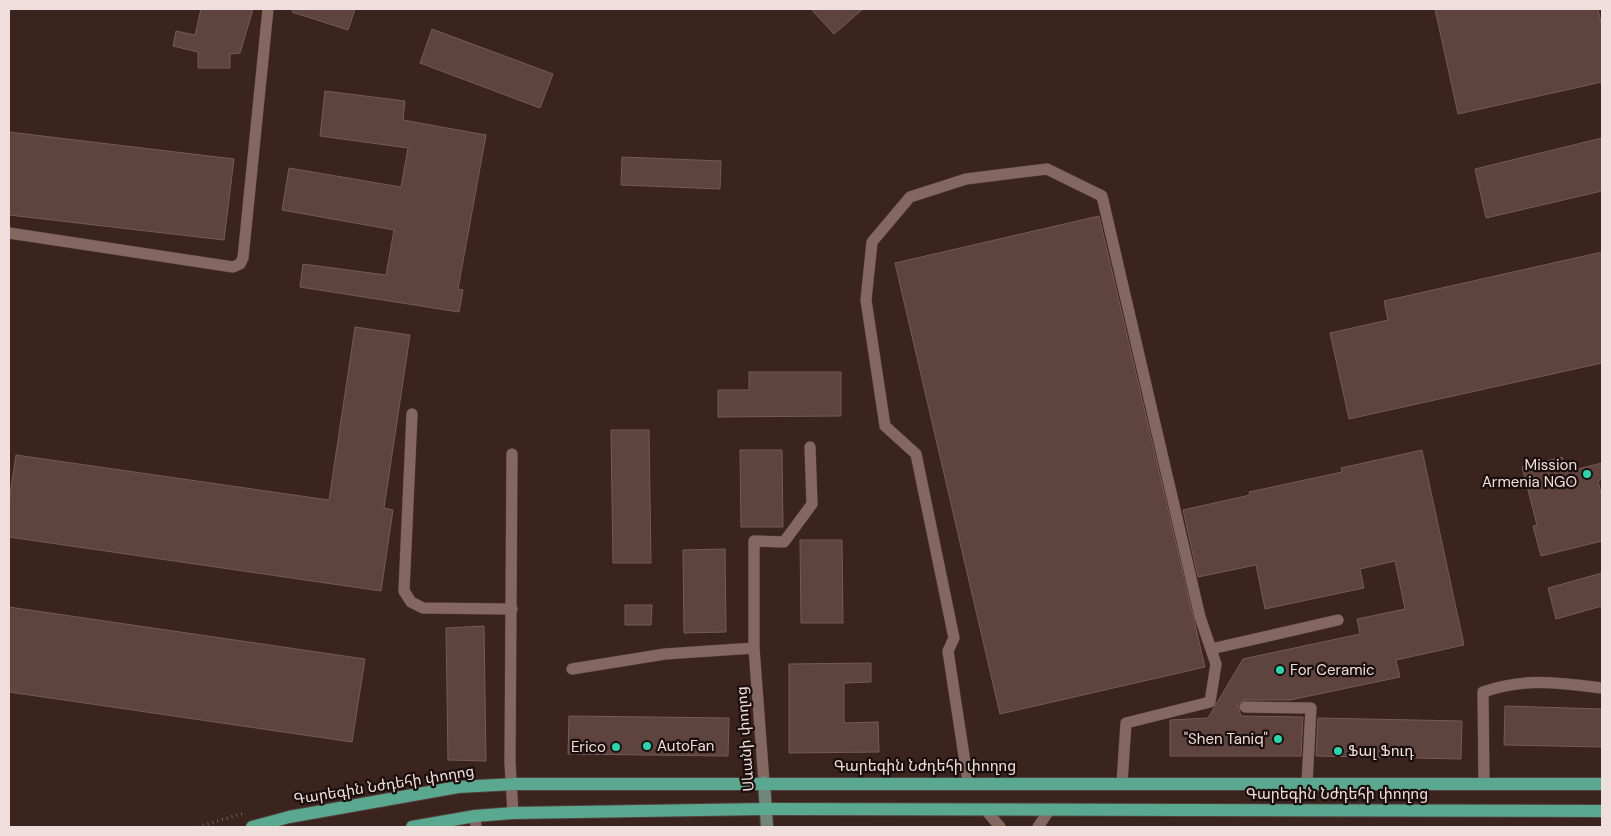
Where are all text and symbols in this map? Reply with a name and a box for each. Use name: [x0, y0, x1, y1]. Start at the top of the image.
place label: Mission Armenia NGO: [1482, 455, 1577, 492]
marker: Mission Armenia NGO: [1581, 468, 1593, 480]
place label: For Ceramic: [1290, 660, 1375, 680]
marker: For Ceramic: [1274, 664, 1286, 676]
street label: Սևանի փողոց: [731, 686, 759, 792]
place label: "Shen Taniq": [1184, 729, 1268, 749]
marker: "Shen Taniq": [1272, 733, 1284, 745]
place label: AutoFan: [657, 736, 714, 756]
place label: Erico: [571, 737, 606, 757]
marker: AutoFan: [641, 740, 653, 752]
marker: Erico: [610, 741, 622, 753]
place label: Ֆալ Ֆուդ: [1348, 741, 1414, 761]
marker: Ֆալ Ֆուդ: [1332, 745, 1344, 757]
street label: Գարեգին Նժդեհի փողոց: [834, 756, 1016, 776]
street label: Գարեգին Նժդեհի փողոց: [292, 761, 476, 809]
street label: Գարեգին Նժդեհի փողոց: [1246, 784, 1428, 804]

